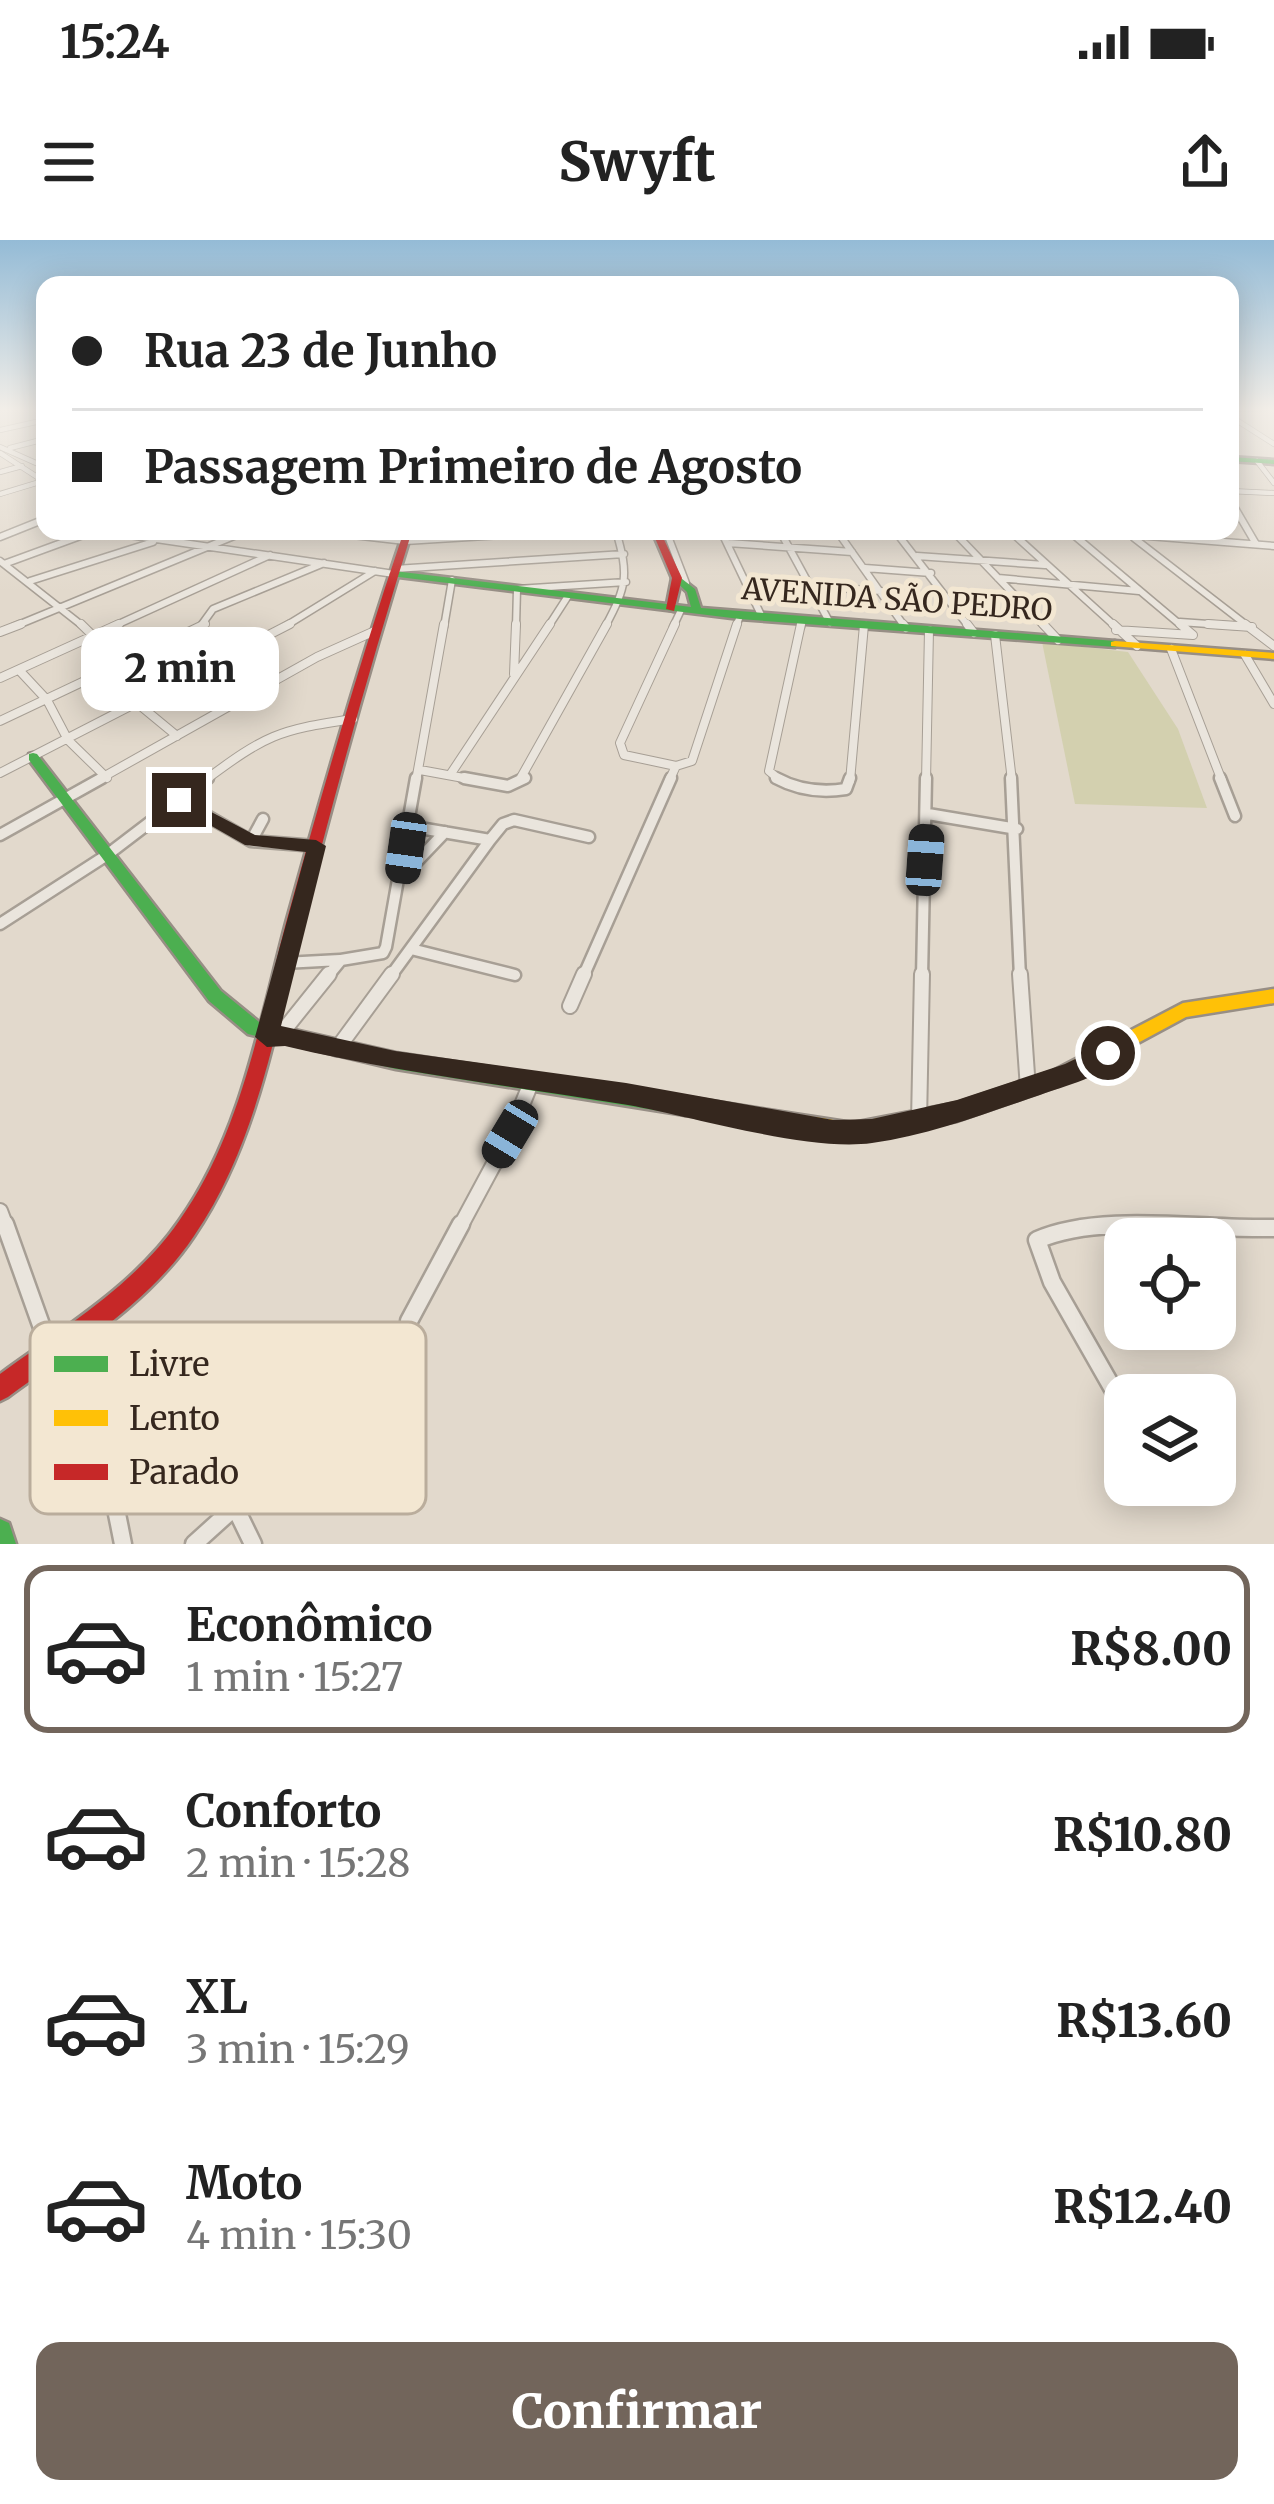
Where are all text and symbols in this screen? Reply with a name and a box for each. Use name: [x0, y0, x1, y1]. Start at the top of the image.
text: 15:24: [60, 14, 170, 70]
text: Swyft: [558, 128, 716, 196]
icon: menu: [36, 129, 102, 195]
icon: share: [1172, 129, 1238, 195]
text: Rua 23 de Junho: [144, 323, 497, 379]
text: Passagem Primeiro de Agosto: [144, 439, 802, 495]
street label: AVENIDA SÃO PEDRO: [739, 569, 1054, 629]
callout: 2 min: [80, 626, 278, 710]
text: 2 min: [124, 644, 236, 693]
route end: [152, 773, 206, 827]
car: [383, 810, 429, 886]
car: [905, 823, 945, 897]
route start: [1081, 1026, 1135, 1080]
car: [476, 1094, 544, 1174]
map controls: [1104, 1218, 1236, 1506]
button: locate: [1104, 1218, 1236, 1350]
legend: [30, 1322, 426, 1514]
text: Livre: [129, 1344, 210, 1385]
button: layers: [1104, 1374, 1236, 1506]
text: Lento: [129, 1398, 220, 1439]
text: Parado: [129, 1452, 239, 1493]
icon: car: [42, 1595, 150, 1703]
text: Econômico: [186, 1597, 433, 1653]
text: R$8.00: [1070, 1621, 1232, 1677]
text: 1 min · 15:27: [186, 1653, 403, 1702]
icon: car: [42, 1781, 150, 1889]
text: Conforto: [186, 1783, 381, 1839]
text: R$10.80: [1053, 1807, 1232, 1863]
text: 2 min · 15:28: [186, 1839, 411, 1888]
icon: car: [42, 1967, 150, 2075]
text: XL: [186, 1969, 248, 2025]
text: R$13.60: [1056, 1993, 1232, 2049]
text: 3 min · 15:29: [186, 2025, 410, 2074]
icon: car: [42, 2153, 150, 2261]
text: Moto: [186, 2155, 302, 2211]
text: R$12.40: [1053, 2179, 1232, 2235]
text: 4 min · 15:30: [186, 2211, 412, 2260]
button: Confirmar: [36, 2342, 1238, 2480]

